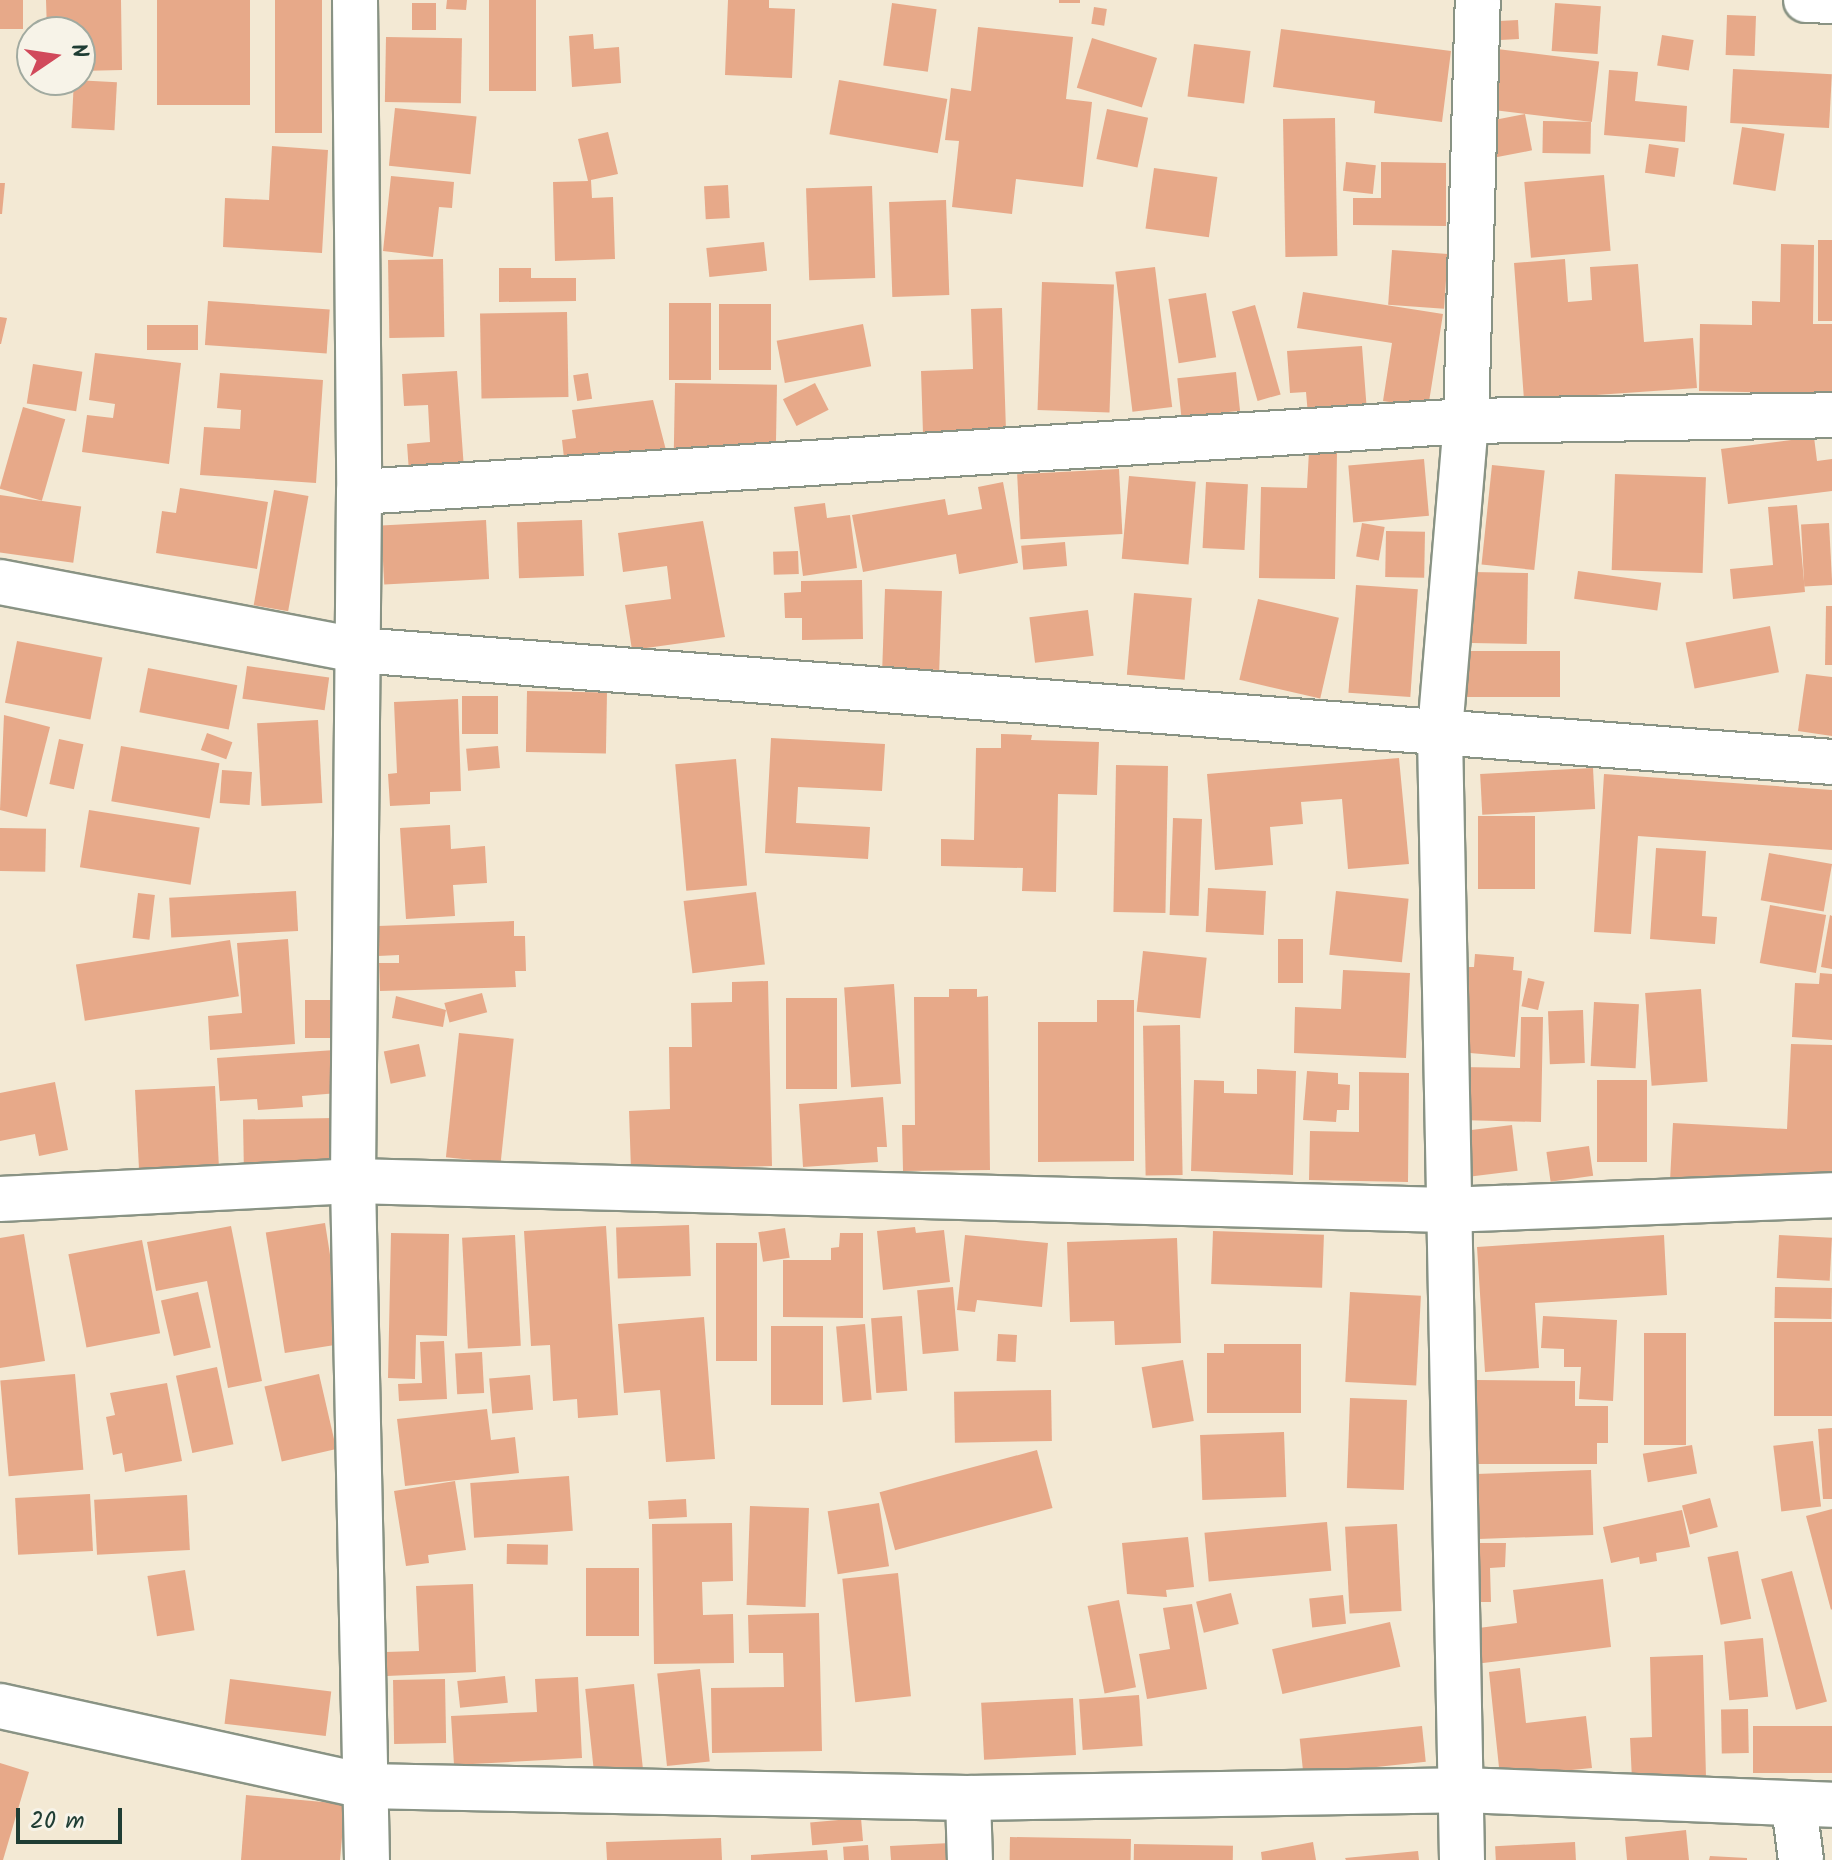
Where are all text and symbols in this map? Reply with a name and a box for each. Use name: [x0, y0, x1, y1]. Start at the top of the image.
north arrow: [16, 16, 96, 96]
text: N: [59, 40, 97, 62]
scale bar: [20, 1792, 126, 1842]
text: 20 m: [30, 1802, 85, 1841]

